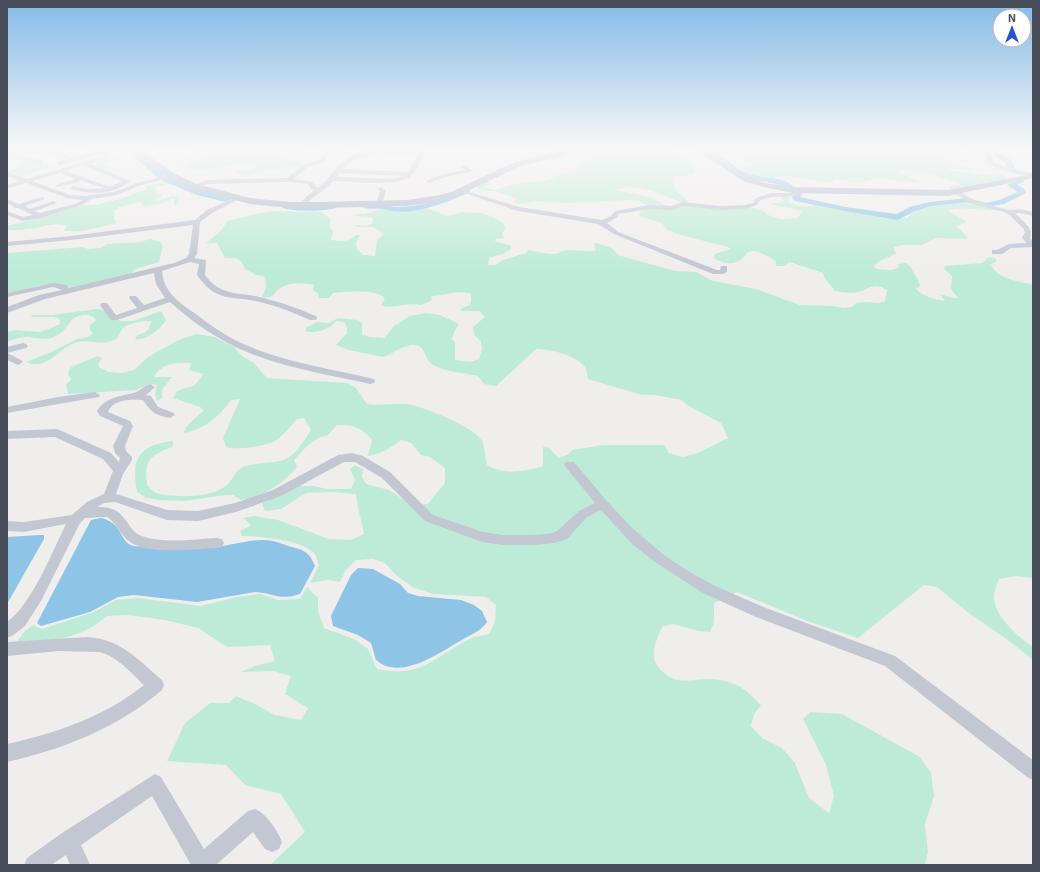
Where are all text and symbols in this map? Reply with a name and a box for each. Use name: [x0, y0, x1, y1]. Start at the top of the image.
north arrow: [992, 8, 1032, 48]
text: N: [1008, 11, 1016, 24]

